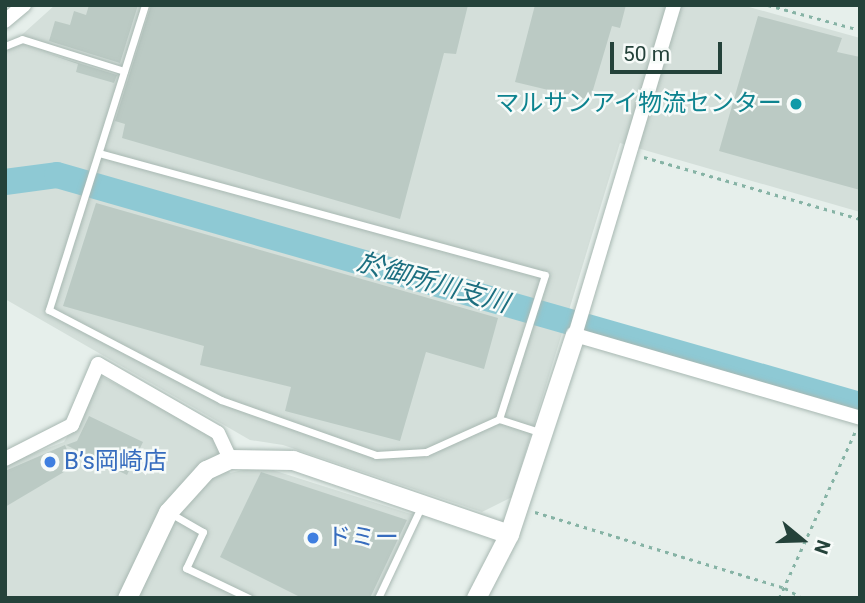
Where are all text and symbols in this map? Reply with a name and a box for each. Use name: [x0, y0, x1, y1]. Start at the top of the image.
scale bar: [613, 28, 725, 72]
text: 50 m: [623, 42, 670, 66]
place label: マルサンアイ物流センター: [494, 90, 782, 118]
marker: マルサンアイ物流センター: [788, 96, 804, 112]
water label: 於御所川支川: [354, 247, 512, 319]
place label: B’s岡崎店: [64, 448, 167, 476]
marker: B’s岡崎店: [42, 454, 58, 470]
north arrow: [767, 505, 837, 575]
place label: ドミー: [327, 524, 399, 552]
marker: ドミー: [305, 530, 321, 546]
text: N: [809, 537, 835, 557]

